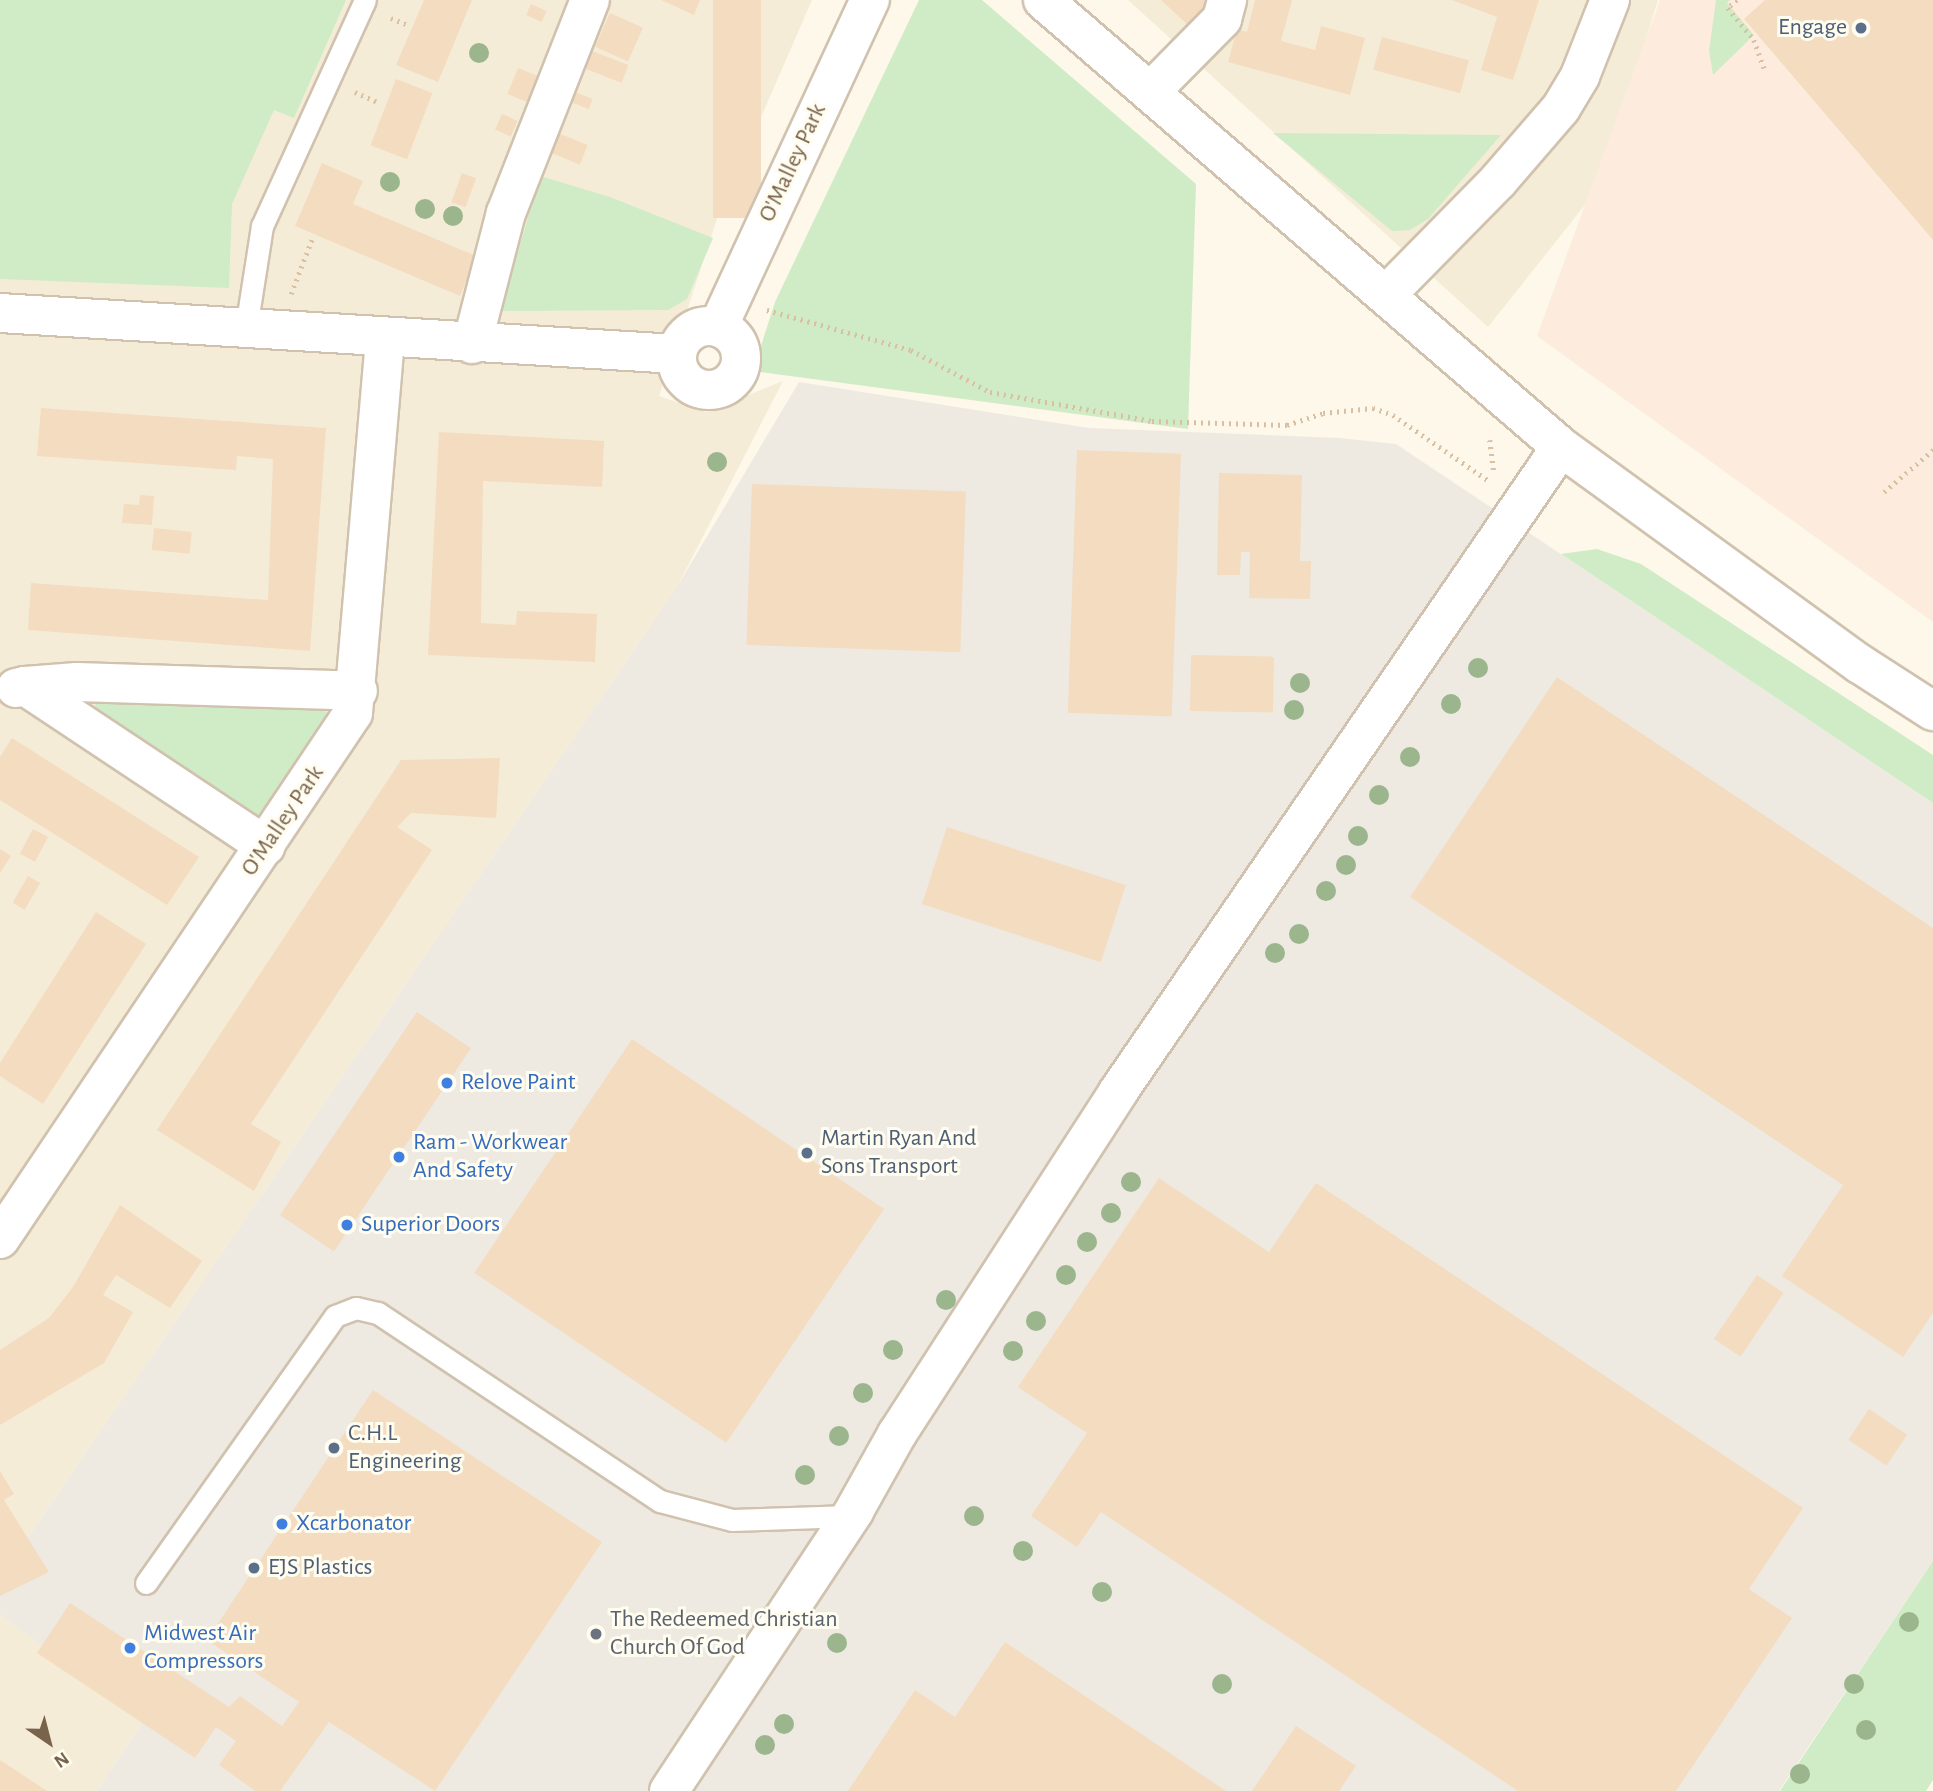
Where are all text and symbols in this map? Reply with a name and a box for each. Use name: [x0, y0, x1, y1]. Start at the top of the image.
place label: Engage: [1778, 14, 1847, 42]
marker: Engage: [1853, 20, 1869, 36]
street label: O'Malley Park: [753, 99, 833, 227]
street label: O'Malley Park: [235, 760, 331, 882]
place label: Relove Paint: [461, 1069, 576, 1097]
marker: Relove Paint: [439, 1075, 455, 1091]
place label: Martin Ryan And Sons Transport: [821, 1125, 976, 1181]
place label: Ram - Workwear And Safety: [413, 1129, 567, 1185]
marker: Martin Ryan And Sons Transport: [799, 1145, 815, 1161]
marker: Ram - Workwear And Safety: [391, 1149, 407, 1165]
place label: Superior Doors: [361, 1211, 500, 1239]
marker: Superior Doors: [339, 1217, 355, 1233]
place label: C.H.L Engineering: [348, 1420, 461, 1476]
marker: C.H.L Engineering: [326, 1440, 342, 1456]
place label: Xcarbonator: [296, 1510, 411, 1538]
marker: Xcarbonator: [274, 1516, 290, 1532]
place label: EJS Plastics: [268, 1554, 372, 1582]
marker: EJS Plastics: [246, 1560, 262, 1576]
place label: The Redeemed Christian Church Of God: [610, 1606, 838, 1662]
place label: Midwest Air Compressors: [144, 1620, 263, 1676]
marker: The Redeemed Christian Church Of God: [588, 1626, 604, 1642]
marker: Midwest Air Compressors: [122, 1640, 138, 1656]
north arrow: [14, 1707, 84, 1777]
text: N: [50, 1748, 72, 1771]

